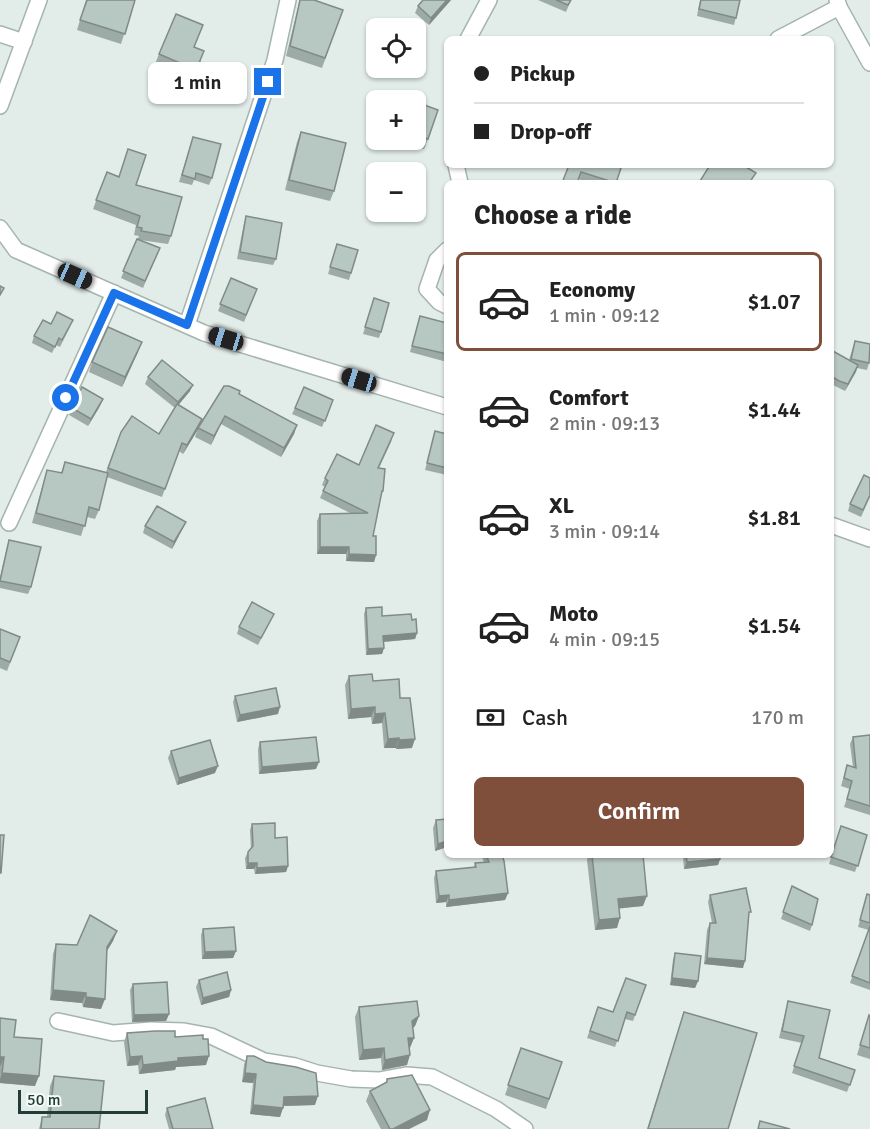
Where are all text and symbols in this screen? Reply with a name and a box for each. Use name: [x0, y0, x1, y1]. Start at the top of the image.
map controls: [366, 18, 426, 222]
button: locate: [366, 18, 426, 78]
text: Pickup: [510, 60, 575, 87]
callout: 1 min: [148, 61, 247, 103]
route end: [254, 68, 281, 95]
text: 1 min: [174, 70, 221, 95]
button: +: [366, 90, 426, 150]
text: Drop-off: [510, 118, 591, 145]
button: −: [366, 162, 426, 222]
text: Choose a ride: [474, 199, 632, 232]
car: [55, 260, 95, 292]
icon: car: [477, 275, 531, 329]
text: Economy: [549, 276, 635, 303]
text: $1.07: [747, 288, 801, 315]
text: 1 min · 09:12: [549, 303, 660, 328]
car: [206, 325, 246, 353]
car: [339, 366, 379, 394]
icon: car: [477, 383, 531, 437]
route start: [52, 384, 79, 411]
text: Comfort: [549, 384, 629, 411]
text: $1.44: [747, 396, 801, 423]
text: 2 min · 09:13: [549, 411, 660, 436]
icon: car: [477, 491, 531, 545]
text: XL: [549, 492, 574, 519]
text: $1.81: [747, 504, 801, 531]
text: 3 min · 09:14: [549, 519, 660, 544]
icon: car: [477, 599, 531, 653]
text: Moto: [549, 600, 598, 627]
text: $1.54: [747, 612, 801, 639]
text: 4 min · 09:15: [549, 627, 660, 652]
icon: cash: [474, 701, 507, 734]
text: Cash: [522, 704, 568, 731]
text: 170 m: [751, 705, 804, 730]
button: Confirm: [474, 777, 804, 846]
scale bar: [18, 1087, 148, 1114]
text: 50 m: [27, 1090, 61, 1110]

